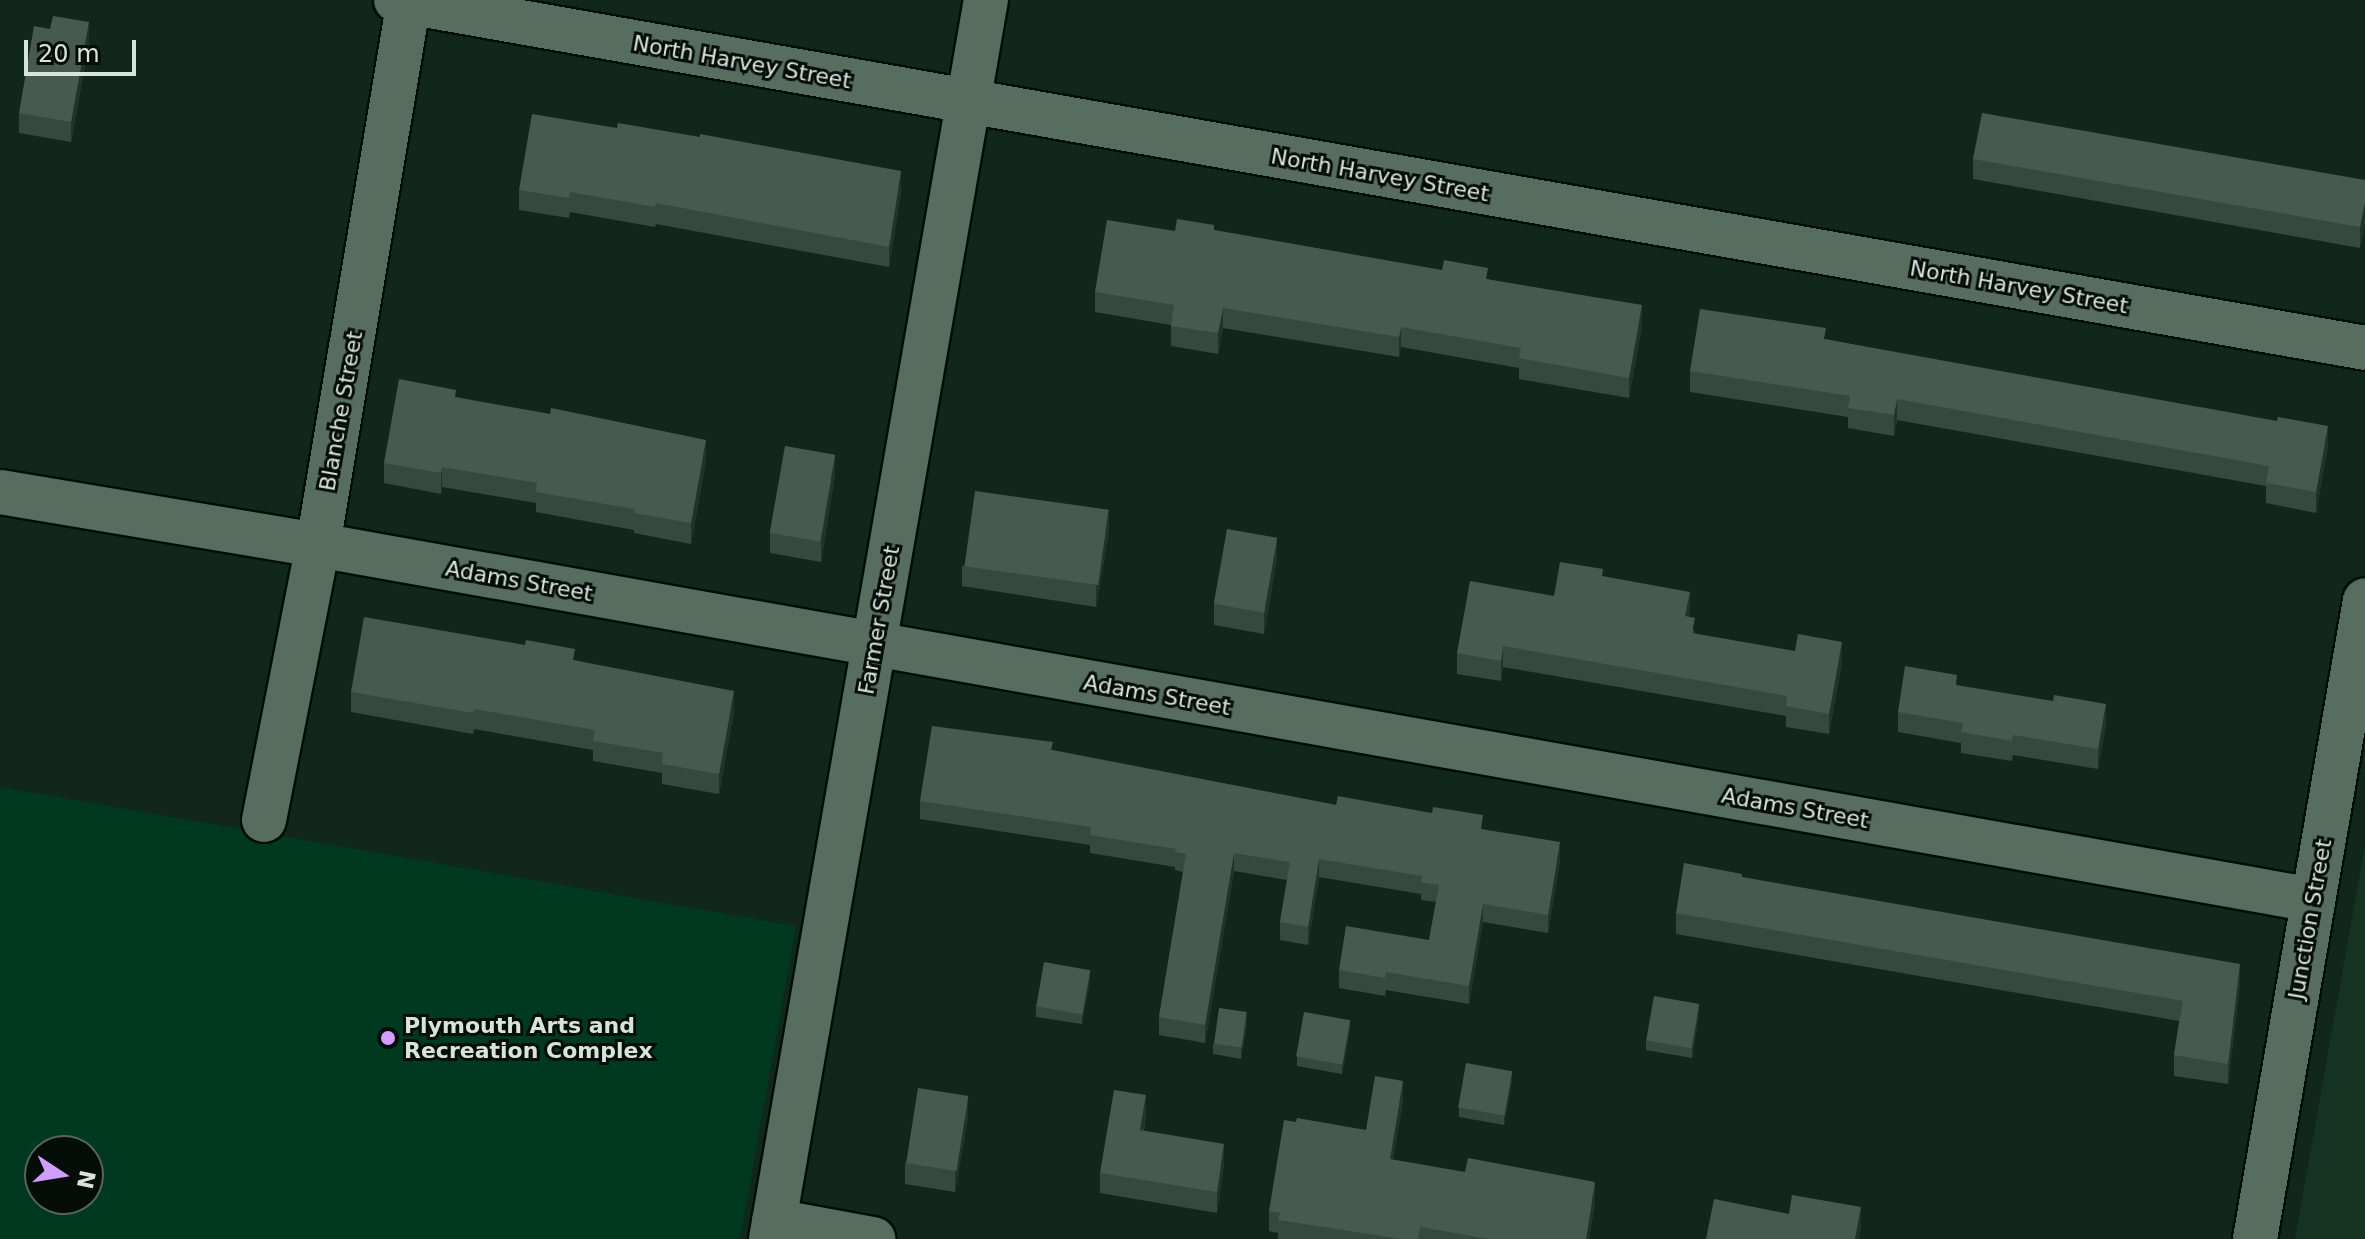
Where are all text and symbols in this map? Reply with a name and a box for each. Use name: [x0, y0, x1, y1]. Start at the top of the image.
scale bar: [28, 24, 140, 74]
street label: North Harvey Street: [631, 30, 853, 94]
text: 20 m: [38, 40, 100, 68]
street label: North Harvey Street: [1269, 143, 1491, 207]
street label: North Harvey Street: [1908, 255, 2130, 319]
street label: Blanche Street: [314, 329, 368, 493]
street label: Farmer Street: [853, 544, 905, 696]
street label: Adams Street: [443, 555, 595, 607]
street label: Adams Street: [1081, 669, 1233, 721]
street label: Adams Street: [1719, 782, 1871, 834]
street label: Junction Street: [2283, 837, 2337, 1001]
place label: Plymouth Arts and Recreation Complex: [404, 1012, 653, 1064]
marker: Plymouth Arts and Recreation Complex: [379, 1029, 397, 1047]
north arrow: [24, 1135, 104, 1215]
text: N: [72, 1168, 100, 1191]

